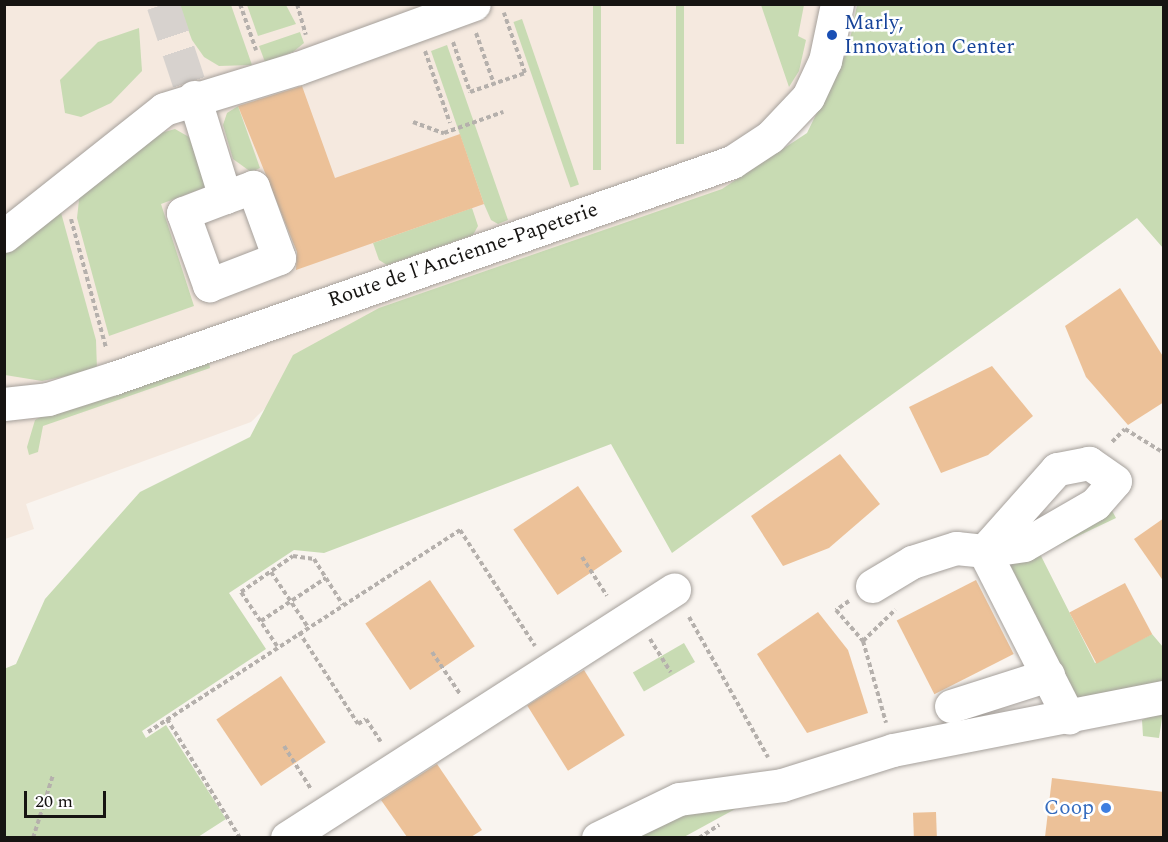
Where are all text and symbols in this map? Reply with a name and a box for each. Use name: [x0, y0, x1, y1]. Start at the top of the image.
place label: Marly, Innovation Center: [844, 10, 1015, 60]
marker: Marly, Innovation Center: [825, 28, 839, 42]
street label: Route de l'Ancienne-Papeterie: [325, 197, 601, 313]
scale bar: [27, 779, 110, 817]
text: 20 m: [35, 788, 73, 815]
place label: Coop: [1044, 795, 1094, 821]
marker: Coop: [1099, 801, 1113, 815]

